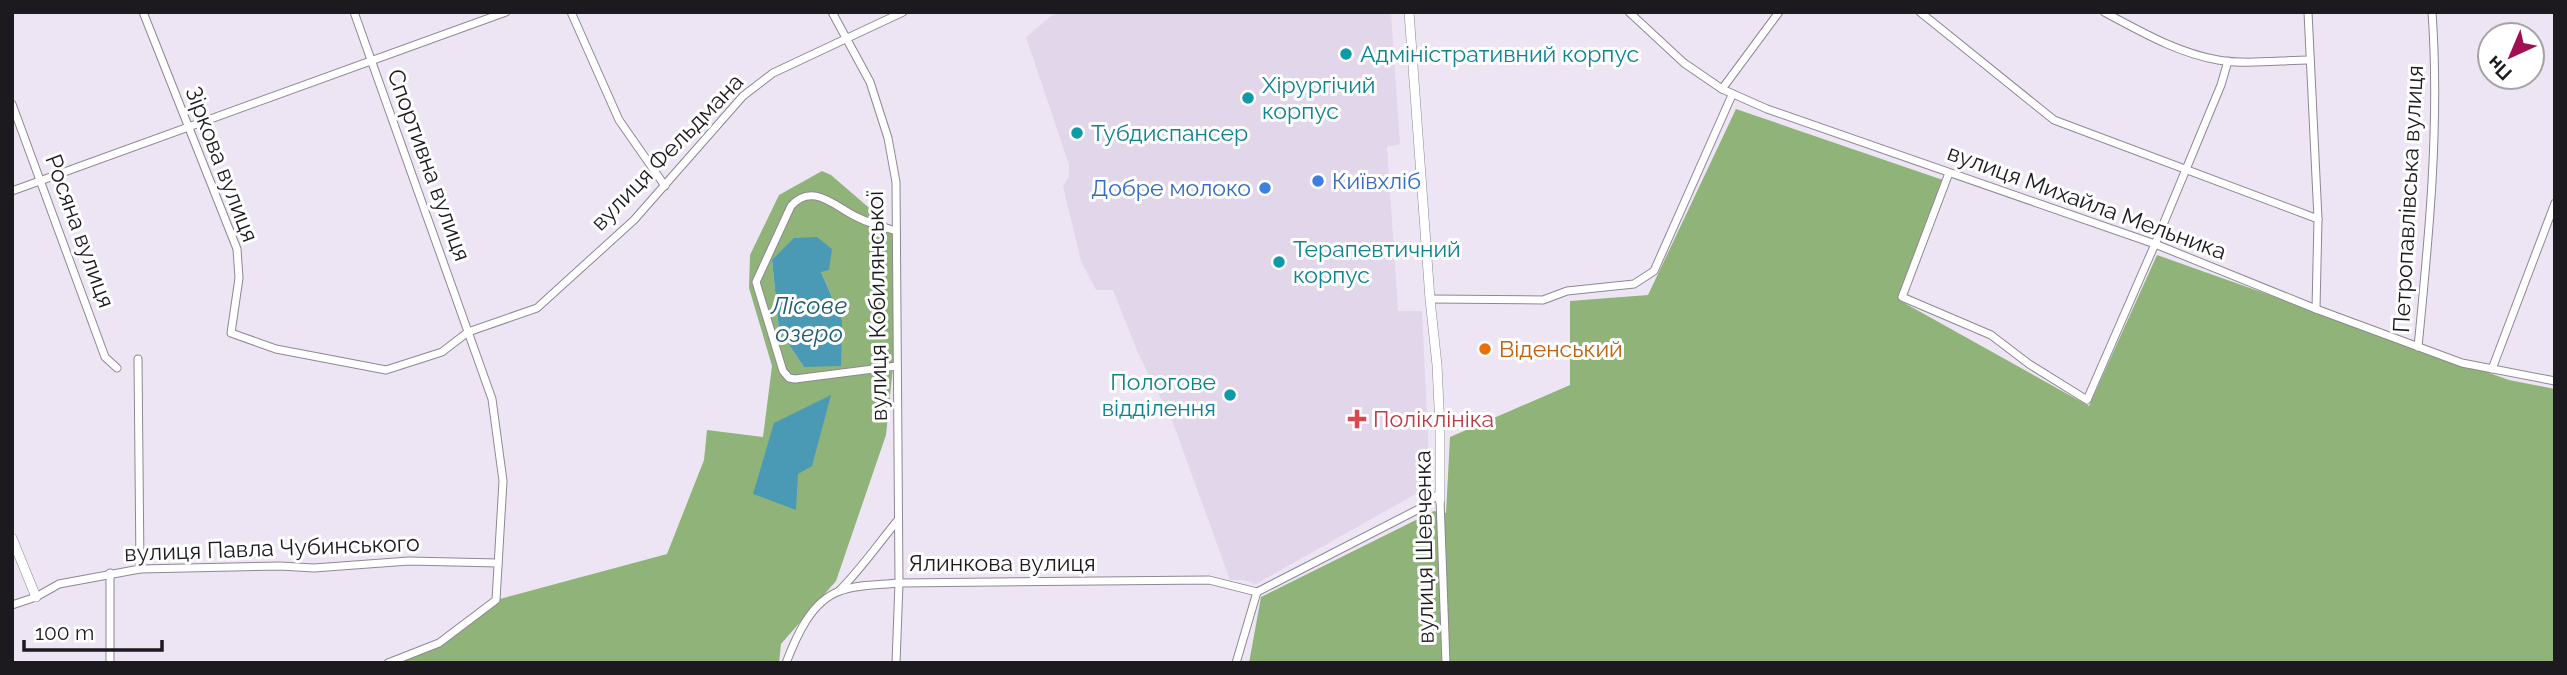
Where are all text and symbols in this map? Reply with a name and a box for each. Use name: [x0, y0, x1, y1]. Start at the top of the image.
north arrow: [2476, 21, 2546, 91]
place label: Адміністративний корпус: [1360, 40, 1639, 67]
marker: Адміністративний корпус: [1338, 46, 1354, 62]
text: Пн: [2482, 52, 2516, 85]
street label: Петропавлівська вулиця: [2387, 64, 2428, 333]
street label: Спортивна вулиця: [382, 65, 477, 264]
street label: вулиця Фельдмана: [585, 68, 748, 235]
place label: Хірургічий корпус: [1262, 71, 1376, 124]
street label: Зіркова вулиця: [180, 82, 264, 245]
marker: Хірургічий корпус: [1240, 90, 1256, 106]
place label: Тубдиспансер: [1091, 119, 1248, 146]
marker: Тубдиспансер: [1069, 125, 1085, 141]
street label: вулиця Михайла Мельника: [1944, 138, 2230, 265]
street label: Росяна вулиця: [40, 151, 121, 311]
place label: Київхліб: [1332, 167, 1421, 194]
marker: Київхліб: [1310, 173, 1326, 189]
place label: Добре молоко: [1091, 174, 1251, 201]
marker: Добре молоко: [1257, 180, 1273, 196]
street label: вулиця Кобилянської: [861, 191, 892, 421]
place label: Терапевтичний корпус: [1293, 235, 1461, 288]
marker: Терапевтичний корпус: [1271, 254, 1287, 270]
water label: Лісове озеро: [770, 291, 847, 348]
place label: Віденський: [1499, 335, 1623, 362]
marker: Віденський: [1477, 341, 1493, 357]
place label: Пологове відділення: [1102, 368, 1216, 421]
marker: Пологове відділення: [1222, 387, 1238, 403]
place label: Поліклініка: [1373, 405, 1494, 432]
marker: Поліклініка: [1347, 409, 1367, 429]
street label: вулиця Шевченка: [1408, 450, 1439, 644]
street label: вулиця Павла Чубинського: [124, 529, 420, 566]
street label: Ялинкова вулиця: [908, 549, 1096, 576]
scale bar: [24, 608, 163, 652]
text: 100 m: [35, 620, 94, 645]

